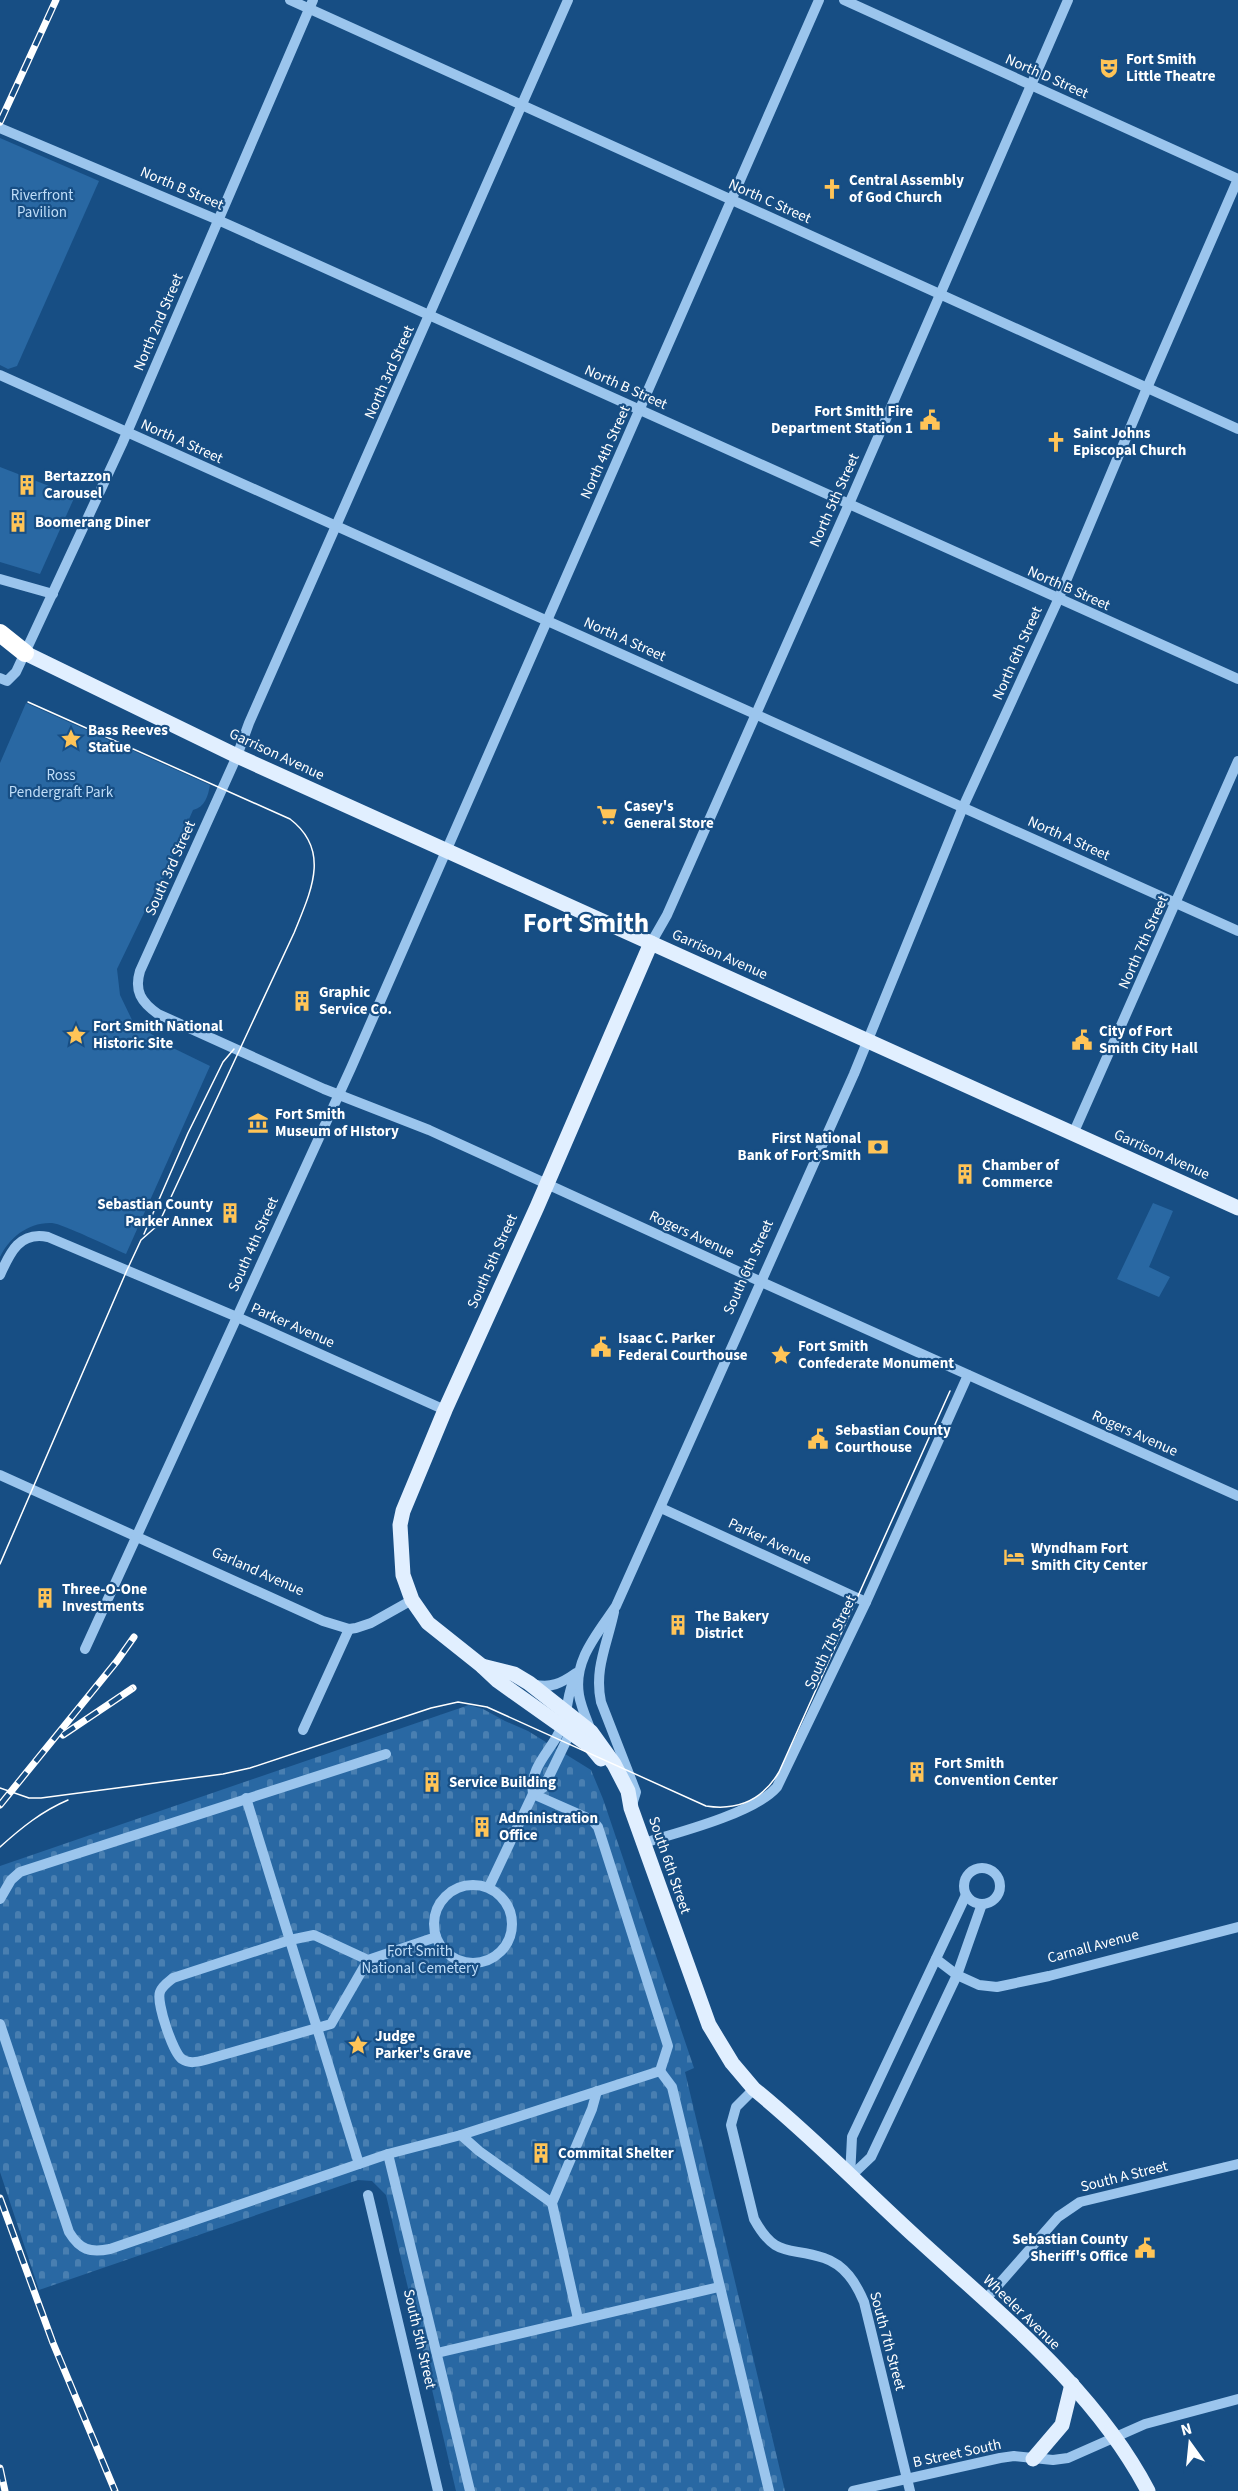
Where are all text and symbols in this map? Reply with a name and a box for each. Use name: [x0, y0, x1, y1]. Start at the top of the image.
street label: North D Street: [1002, 49, 1092, 104]
place label: Fort Smith Little Theatre: [1126, 49, 1216, 87]
theatre icon: Fort Smith Little Theatre: [1097, 56, 1121, 80]
street label: North B Street: [137, 161, 227, 215]
place label: Central Assembly of God Church: [849, 170, 964, 208]
street label: North C Street: [725, 174, 814, 229]
church icon: Central Assembly of God Church: [820, 177, 844, 201]
park label: Riverfront Pavilion: [11, 185, 73, 223]
street label: North 2nd Street: [129, 270, 188, 374]
street label: North 3rd Street: [359, 322, 420, 422]
street label: North B Street: [581, 360, 671, 415]
place label: Fort Smith Fire Department Station 1: [771, 401, 913, 439]
street label: North 4th Street: [575, 402, 635, 502]
public building icon: Fort Smith Fire Department Station 1: [918, 408, 942, 432]
street label: North A Street: [137, 414, 226, 469]
place label: Saint Johns Episcopal Church: [1073, 423, 1186, 461]
church icon: Saint Johns Episcopal Church: [1044, 430, 1068, 454]
street label: North 5th Street: [804, 450, 864, 550]
place label: Bertazzon Carousel: [44, 466, 111, 504]
building icon: Bertazzon Carousel: [15, 473, 39, 497]
building icon: Boomerang Diner: [6, 510, 30, 534]
place label: Boomerang Diner: [35, 512, 150, 533]
street label: North B Street: [1024, 561, 1114, 616]
street label: North 6th Street: [987, 603, 1047, 703]
street label: North A Street: [580, 612, 669, 667]
place label: Bass Reeves Statue: [88, 720, 168, 758]
street label: Garrison Avenue: [226, 723, 328, 786]
place icon: Bass Reeves Statue: [59, 727, 83, 751]
park label: Ross Pendergraft Park: [9, 765, 114, 803]
place label: Casey's General Store: [624, 796, 714, 834]
supermarket icon: Casey's General Store: [595, 803, 619, 827]
street label: North A Street: [1024, 811, 1113, 866]
street label: South 3rd Street: [140, 817, 201, 919]
street label: North 7th Street: [1113, 892, 1173, 992]
district label: Fort Smith: [523, 904, 649, 943]
street label: Garrison Avenue: [669, 924, 771, 985]
place label: Graphic Service Co.: [319, 982, 392, 1020]
building icon: Graphic Service Co.: [290, 989, 314, 1013]
place label: Fort Smith National Historic Site: [93, 1016, 224, 1054]
place label: City of Fort Smith City Hall: [1099, 1021, 1198, 1059]
place icon: Fort Smith National Historic Site: [64, 1023, 88, 1047]
public building icon: City of Fort Smith City Hall: [1070, 1028, 1094, 1052]
place label: Fort Smith Museum of HIstory: [275, 1104, 399, 1142]
museum icon: Fort Smith Museum of HIstory: [246, 1111, 270, 1135]
street label: Garrison Avenue: [1111, 1124, 1213, 1185]
place label: First National Bank of Fort Smith: [738, 1128, 862, 1166]
bank icon: First National Bank of Fort Smith: [866, 1135, 890, 1159]
place label: Chamber of Commerce: [982, 1155, 1060, 1193]
building icon: Chamber of Commerce: [953, 1162, 977, 1186]
street label: South 4th Street: [223, 1193, 284, 1295]
place label: Sebastian County Parker Annex: [97, 1194, 213, 1232]
building icon: Sebastian County Parker Annex: [218, 1201, 242, 1225]
street label: Rogers Avenue: [646, 1205, 738, 1263]
street label: South 5th Street: [462, 1210, 523, 1312]
street label: South 6th Street: [718, 1216, 779, 1318]
street label: Parker Avenue: [248, 1298, 338, 1353]
place label: Isaac C. Parker Federal Courthouse: [618, 1328, 748, 1366]
public building icon: Isaac C. Parker Federal Courthouse: [589, 1335, 613, 1359]
place label: Fort Smith Confederate Monument: [798, 1336, 954, 1374]
place icon: Fort Smith Confederate Monument: [769, 1343, 793, 1367]
street label: Rogers Avenue: [1089, 1405, 1181, 1462]
place label: Sebastian County Courthouse: [835, 1420, 951, 1458]
public building icon: Sebastian County Courthouse: [806, 1427, 830, 1451]
street label: Parker Avenue: [725, 1513, 815, 1570]
place label: Wyndham Fort Smith City Center: [1031, 1538, 1147, 1576]
street label: Garland Avenue: [208, 1542, 307, 1601]
hotel icon: Wyndham Fort Smith City Center: [1002, 1545, 1026, 1569]
place label: Three-O-One Investments: [62, 1579, 147, 1617]
building icon: Three-O-One Investments: [33, 1586, 57, 1610]
street label: South 7th Street: [799, 1592, 861, 1693]
place label: The Bakery District: [695, 1606, 769, 1644]
building icon: The Bakery District: [666, 1613, 690, 1637]
place label: Fort Smith Convention Center: [934, 1753, 1058, 1791]
building icon: Fort Smith Convention Center: [905, 1760, 929, 1784]
building icon: Service Building: [420, 1770, 444, 1794]
place label: Service Building: [449, 1772, 556, 1793]
place label: Administration Office: [498, 1808, 598, 1846]
street label: South 6th Street: [643, 1814, 696, 1917]
building icon: Administration Office: [470, 1815, 494, 1839]
street label: Carnall Avenue: [1045, 1924, 1141, 1969]
park label: Fort Smith National Cemetery: [361, 1941, 479, 1979]
place label: Judge Parker's Grave: [375, 2026, 471, 2064]
place icon: Judge Parker's Grave: [346, 2033, 370, 2057]
building icon: Commital Shelter: [529, 2141, 553, 2165]
place label: Commital Shelter: [558, 2143, 674, 2164]
street label: South A Street: [1078, 2155, 1170, 2197]
place label: Sebastian County Sheriff's Office: [1012, 2229, 1128, 2267]
public building icon: Sebastian County Sheriff's Office: [1133, 2236, 1157, 2260]
street label: Wheeler Avenue: [978, 2270, 1065, 2355]
street label: South 5th Street: [398, 2287, 441, 2391]
street label: South 7th Street: [864, 2289, 911, 2393]
north arrow: [1160, 2413, 1220, 2473]
text: N: [1178, 2417, 1194, 2441]
street label: B Street South: [911, 2434, 1003, 2473]

